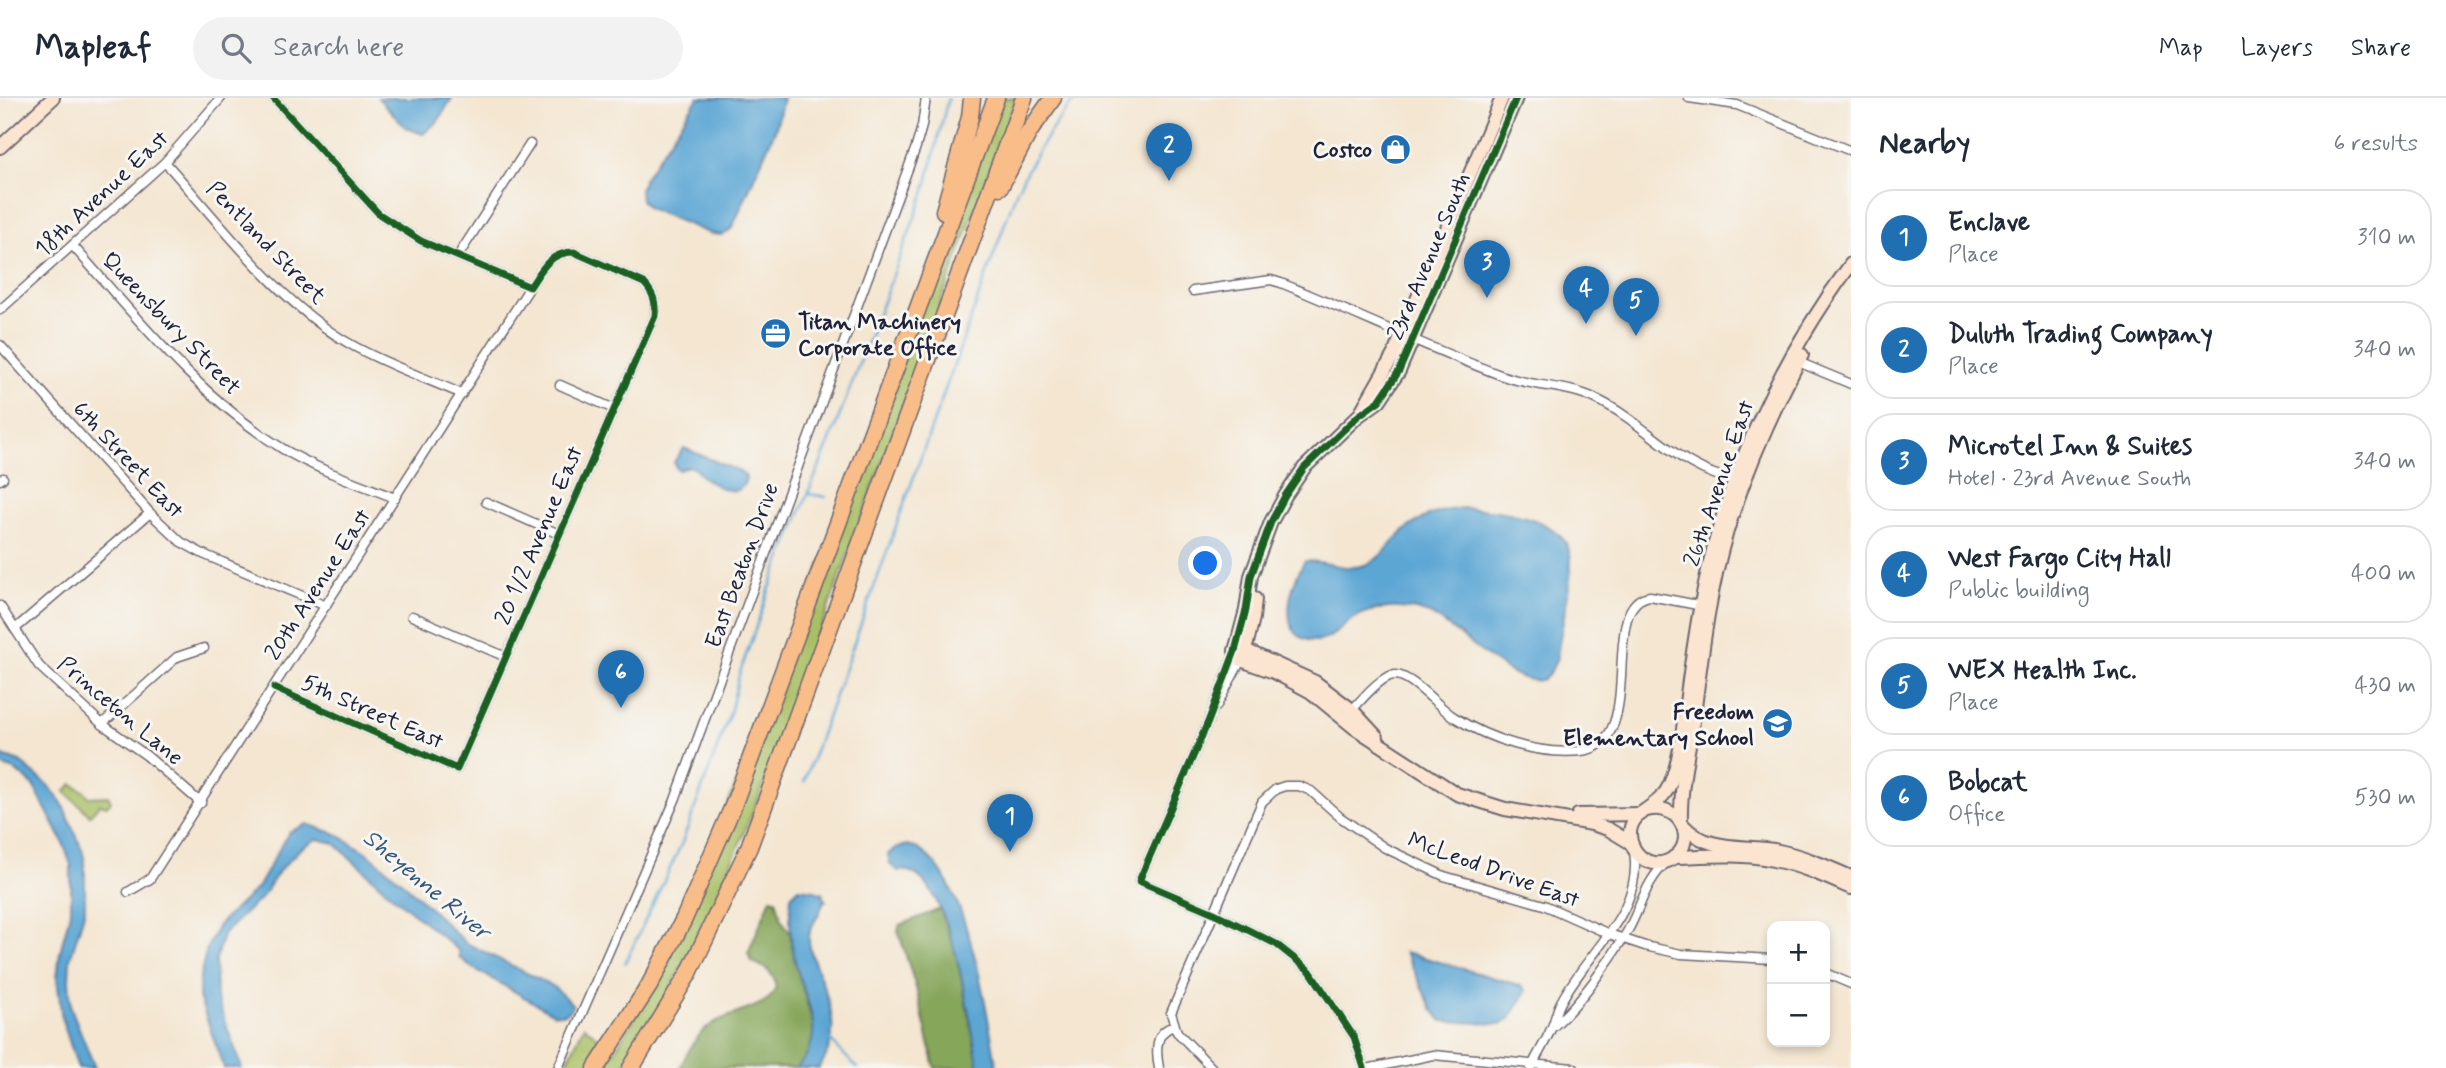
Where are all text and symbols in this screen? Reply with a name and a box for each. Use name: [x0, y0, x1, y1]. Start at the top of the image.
search box: [193, 17, 683, 80]
text: Mapleaf: [35, 26, 151, 70]
icon: search: [217, 29, 255, 67]
text: Search here: [273, 31, 404, 65]
text: Map: [2159, 33, 2203, 64]
text: Layers: [2241, 33, 2313, 64]
text: Share: [2351, 33, 2411, 64]
pin: 2: [1146, 123, 1192, 181]
text: Nearby: [1879, 124, 1970, 163]
street label: 18th Avenue East: [29, 125, 176, 264]
text: 6 results: [2334, 129, 2418, 159]
shop icon: Costco: [1378, 132, 1412, 166]
place label: Costco: [1312, 136, 1372, 166]
street label: 23rd Avenue South: [1381, 169, 1479, 345]
street label: Pentland Street: [199, 175, 332, 312]
text: Enclave: [1948, 206, 2030, 240]
text: 1: [1899, 223, 1909, 253]
text: 310 m: [2357, 223, 2416, 253]
pin: 3: [1464, 240, 1510, 298]
text: Place: [1948, 240, 1999, 270]
street label: Queensbury Street: [94, 246, 247, 403]
pin: 4: [1563, 266, 1609, 324]
pin: 5: [1613, 278, 1659, 336]
place label: Titan Machinery Corporate Office: [798, 308, 961, 364]
office icon: Titan Machinery Corporate Office: [758, 317, 792, 351]
text: Duluth Trading Company: [1948, 318, 2213, 352]
text: 2: [1898, 335, 1910, 365]
text: 340 m: [2353, 335, 2416, 365]
text: Place: [1948, 352, 1999, 382]
street label: 6th Street East: [65, 395, 190, 526]
street label: 26th Avenue East: [1677, 396, 1762, 571]
text: Microtel Inn & Suites: [1948, 430, 2192, 464]
street label: 20 1/2 Avenue East: [489, 442, 591, 630]
text: 3: [1899, 447, 1909, 477]
text: 340 m: [2353, 447, 2416, 477]
text: Hotel · 23rd Avenue South: [1948, 464, 2191, 494]
street label: East Beaton Drive: [699, 479, 787, 653]
street label: 20th Avenue East: [259, 504, 379, 666]
text: West Fargo City Hall: [1948, 542, 2171, 576]
your location: [1188, 546, 1222, 580]
text: 4: [1897, 559, 1911, 589]
text: 400 m: [2351, 559, 2416, 589]
text: Public building: [1948, 576, 2090, 606]
street label: Princeton Lane: [51, 650, 189, 773]
pin: 6: [598, 650, 644, 708]
text: WEX Health Inc.: [1948, 654, 2137, 688]
street label: 5th Street East: [296, 668, 448, 758]
text: 5: [1897, 671, 1911, 701]
text: 430 m: [2355, 671, 2416, 701]
text: Place: [1948, 688, 1999, 718]
place label: Freedom Elementary School: [1563, 698, 1754, 754]
school or university icon: Freedom Elementary School: [1760, 707, 1794, 741]
text: Bobcat: [1948, 766, 2028, 800]
text: 6: [1898, 783, 1910, 813]
text: 530 m: [2354, 783, 2416, 813]
pin: 1: [987, 794, 1033, 852]
text: Office: [1948, 800, 2005, 830]
water label: Sheyenne River: [356, 823, 498, 949]
street label: McLeod Drive East: [1403, 826, 1584, 916]
map controls: [1767, 921, 1830, 1047]
button: +: [1767, 921, 1830, 984]
button: −: [1767, 984, 1830, 1047]

